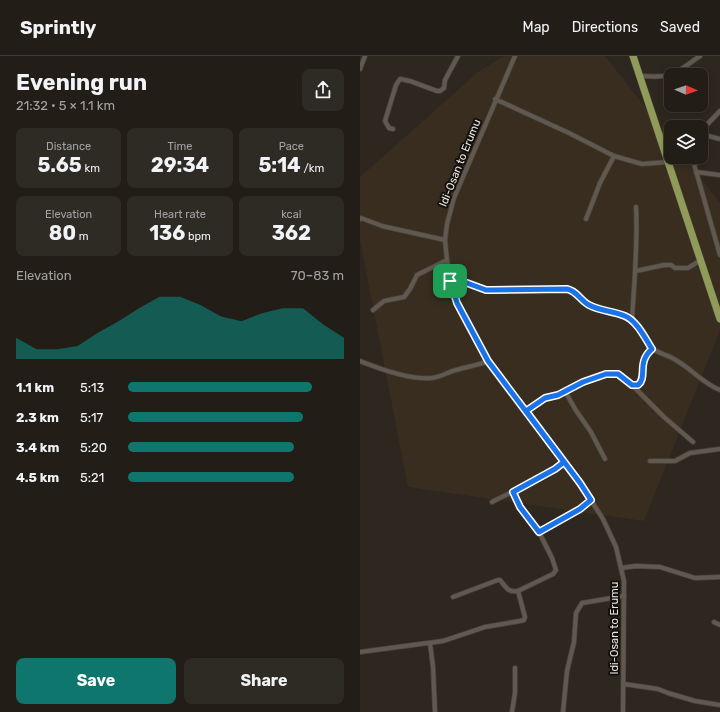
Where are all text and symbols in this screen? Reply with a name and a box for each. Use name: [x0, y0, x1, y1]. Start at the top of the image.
text: Sprintly: [20, 16, 96, 39]
text: Map: [523, 19, 550, 36]
text: Directions: [572, 19, 638, 36]
text: Saved: [660, 19, 700, 36]
north arrow: [664, 68, 708, 112]
map controls: [664, 68, 708, 164]
text: Evening run: [16, 69, 147, 96]
button: share: [302, 69, 344, 111]
text: 21:32 · 5 × 1.1 km: [16, 98, 115, 113]
street label: Idi-Osan to Erumu: [437, 117, 483, 209]
button: layers: [664, 120, 708, 164]
text: Distance: [46, 140, 91, 153]
text: Time: [168, 140, 192, 153]
text: Pace: [279, 140, 304, 153]
text: 5.65: [37, 153, 82, 177]
text: 29:34: [151, 153, 209, 177]
text: 5:14: [258, 153, 301, 177]
text: km: [82, 162, 100, 175]
text: /km: [301, 162, 324, 175]
text: Elevation: [45, 208, 92, 221]
text: Heart rate: [154, 208, 206, 221]
text: kcal: [281, 208, 301, 221]
text: 80: [49, 221, 76, 245]
text: 136: [149, 221, 185, 245]
text: 362: [272, 221, 311, 245]
text: m: [76, 230, 88, 243]
text: bpm: [185, 230, 211, 243]
pin: [433, 264, 467, 298]
text: Elevation: [16, 268, 72, 283]
text: 70–83 m: [291, 268, 344, 283]
icon: arrive: [439, 270, 461, 292]
text: 1.1 km: [16, 380, 54, 395]
text: 5:13: [80, 380, 104, 395]
text: 2.3 km: [16, 410, 59, 425]
text: 5:17: [80, 410, 103, 425]
text: 3.4 km: [16, 440, 59, 455]
text: 5:20: [80, 440, 107, 455]
text: 4.5 km: [16, 470, 59, 485]
text: 5:21: [80, 470, 104, 485]
street label: Idi-Osan to Erumu: [608, 582, 621, 674]
button: Save: [16, 658, 176, 704]
button: Share: [184, 658, 344, 704]

